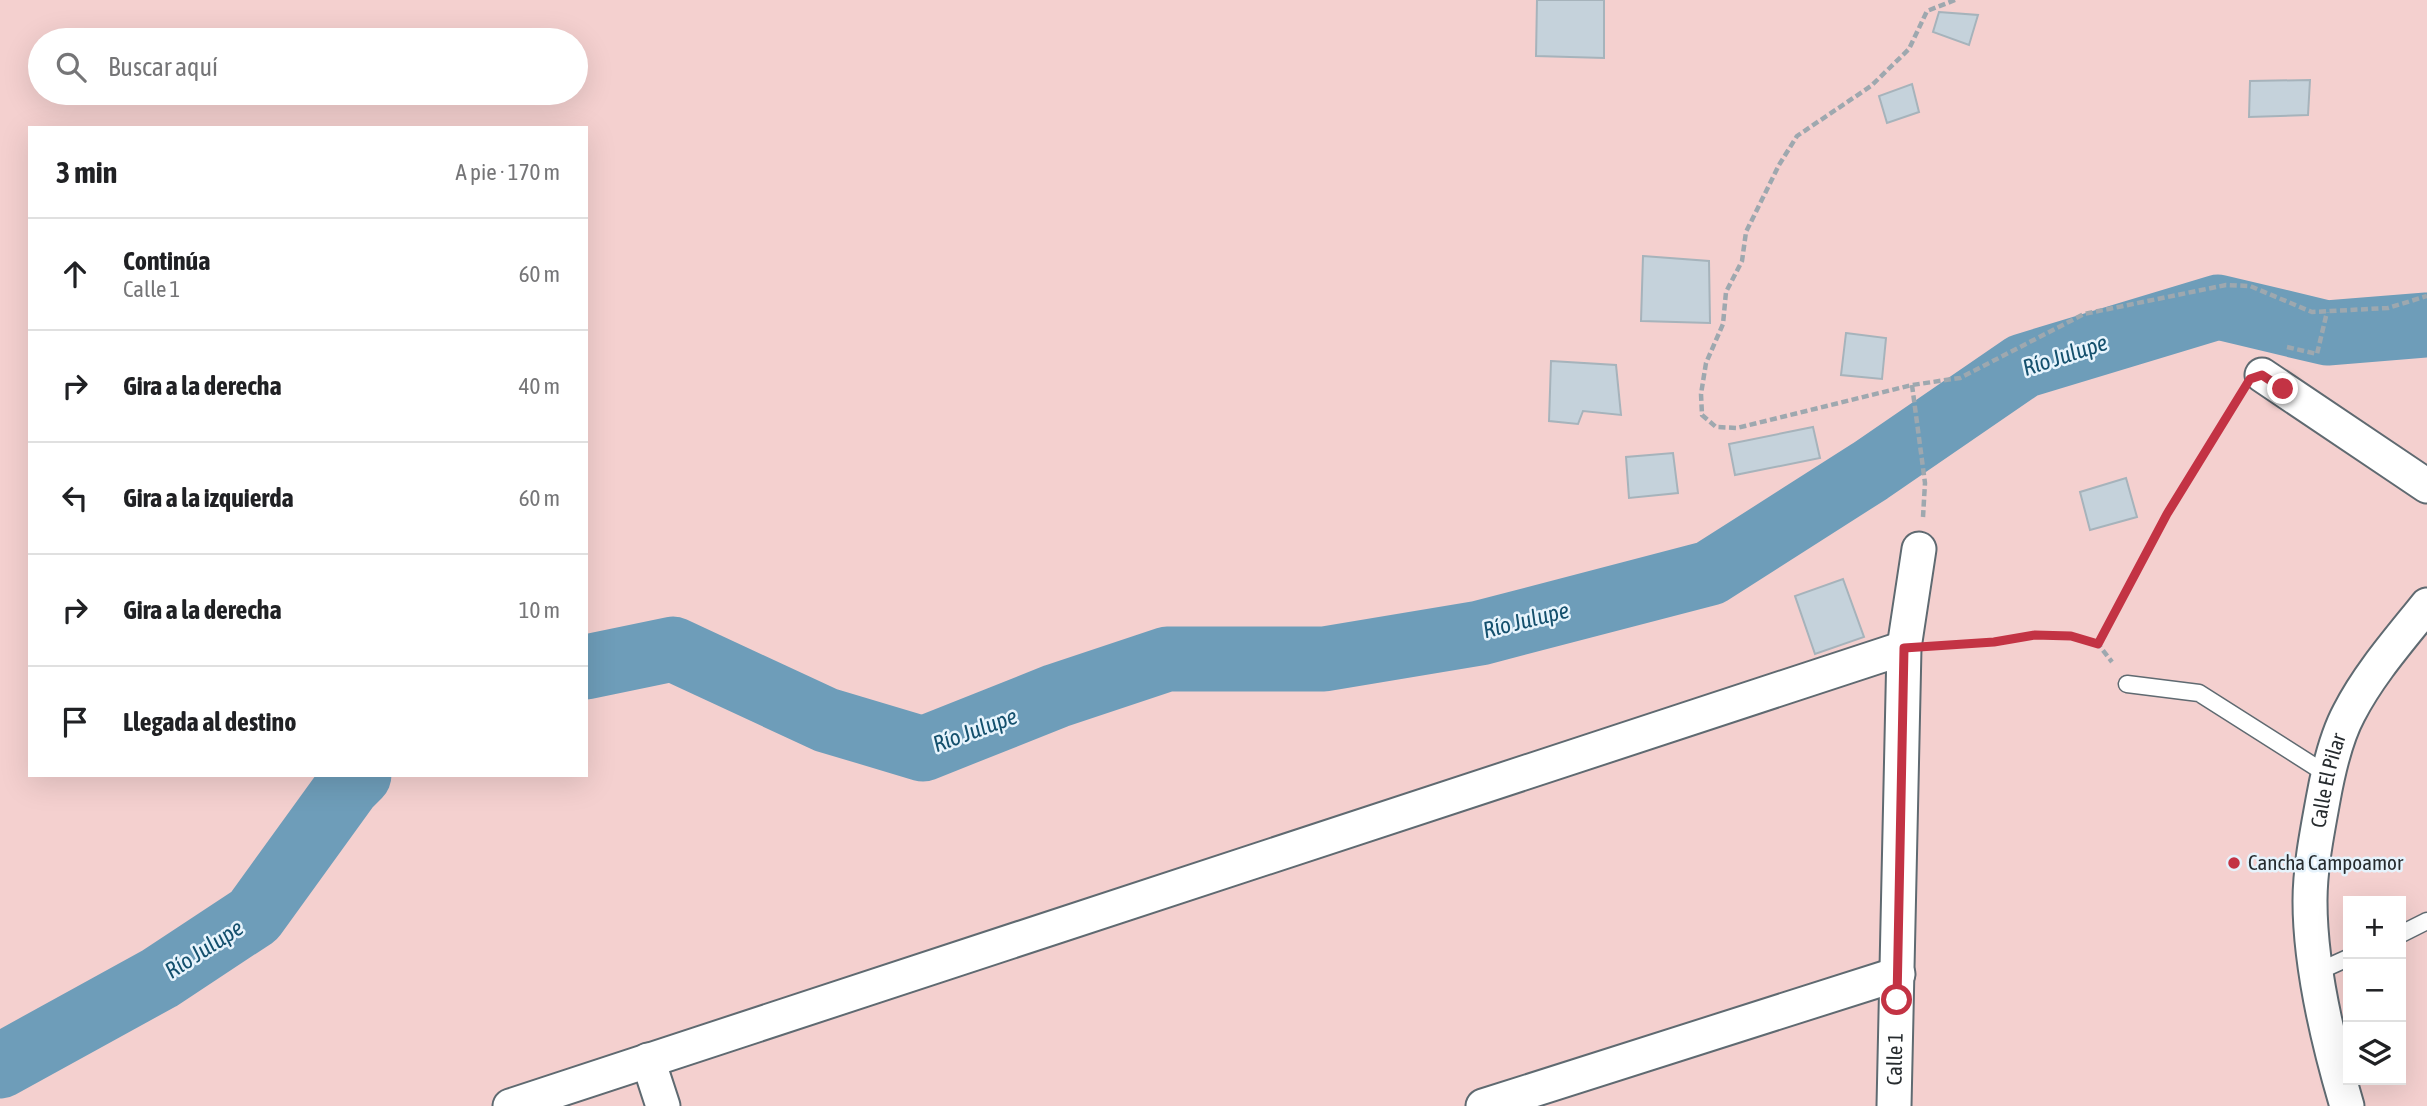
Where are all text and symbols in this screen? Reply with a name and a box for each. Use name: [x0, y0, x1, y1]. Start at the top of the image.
search box: [28, 28, 588, 105]
icon: search: [52, 48, 90, 86]
text: Buscar aquí: [108, 52, 218, 82]
text: 3 min: [56, 155, 117, 189]
text: A pie · 170 m: [456, 159, 560, 185]
text: Continúa: [123, 246, 210, 276]
icon: ahead: [56, 255, 94, 293]
text: 60 m: [519, 261, 560, 287]
text: Calle 1: [123, 276, 180, 302]
water label: Río Julupe: [2019, 329, 2111, 381]
icon: right: [56, 367, 94, 405]
text: Gira a la derecha: [123, 371, 282, 401]
text: 40 m: [519, 373, 560, 399]
route end: [2267, 373, 2298, 404]
icon: left: [56, 479, 94, 517]
text: Gira a la izquierda: [123, 483, 294, 513]
text: 60 m: [519, 485, 560, 511]
icon: right: [56, 591, 94, 629]
text: Gira a la derecha: [123, 595, 282, 625]
text: 10 m: [519, 597, 560, 623]
water label: Río Julupe: [1480, 597, 1572, 643]
icon: arrive: [56, 703, 94, 741]
water label: Río Julupe: [929, 703, 1021, 757]
text: Llegada al destino: [123, 707, 296, 737]
street label: Calle El Pilar: [2305, 729, 2350, 829]
place label: Cancha Campoamor: [2248, 850, 2404, 874]
marker: Cancha Campoamor: [2226, 855, 2242, 871]
map controls: [2343, 896, 2406, 1085]
button: +: [2343, 896, 2406, 959]
water label: Río Julupe: [160, 914, 248, 984]
button: −: [2343, 959, 2406, 1022]
route start: [1881, 984, 1912, 1015]
button: layers: [2343, 1022, 2406, 1085]
street label: Calle 1: [1881, 1032, 1907, 1085]

